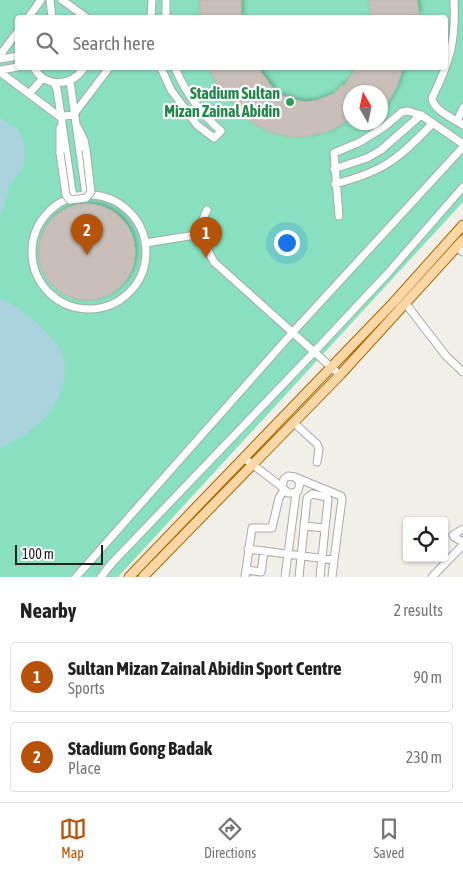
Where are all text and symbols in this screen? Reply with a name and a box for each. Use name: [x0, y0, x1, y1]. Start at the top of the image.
search box: [15, 15, 448, 70]
icon: search: [33, 29, 61, 57]
text: Search here: [73, 32, 155, 54]
place label: Stadium Sultan Mizan Zainal Abidin: [164, 84, 280, 120]
north arrow: [343, 85, 388, 130]
marker: Stadium Sultan Mizan Zainal Abidin: [284, 96, 296, 108]
pin: 2: [71, 214, 103, 255]
pin: 1: [190, 217, 222, 258]
your location: [274, 230, 300, 256]
map controls: [403, 517, 448, 562]
button: locate: [403, 517, 448, 562]
scale bar: [15, 542, 102, 565]
text: 100 m: [22, 546, 54, 562]
text: Nearby: [20, 598, 76, 622]
text: 2 results: [393, 601, 443, 619]
text: Sultan Mizan Zainal Abidin Sport Centre: [68, 657, 342, 679]
text: 1: [33, 668, 41, 686]
text: 90 m: [413, 668, 442, 686]
text: Sports: [68, 679, 105, 697]
text: Stadium Gong Badak: [68, 737, 212, 759]
text: 2: [33, 748, 41, 766]
text: 230 m: [406, 748, 442, 766]
text: Place: [68, 759, 101, 777]
tab: Map: [59, 815, 87, 861]
tab: Directions: [204, 815, 256, 861]
tab: Saved: [373, 815, 404, 861]

